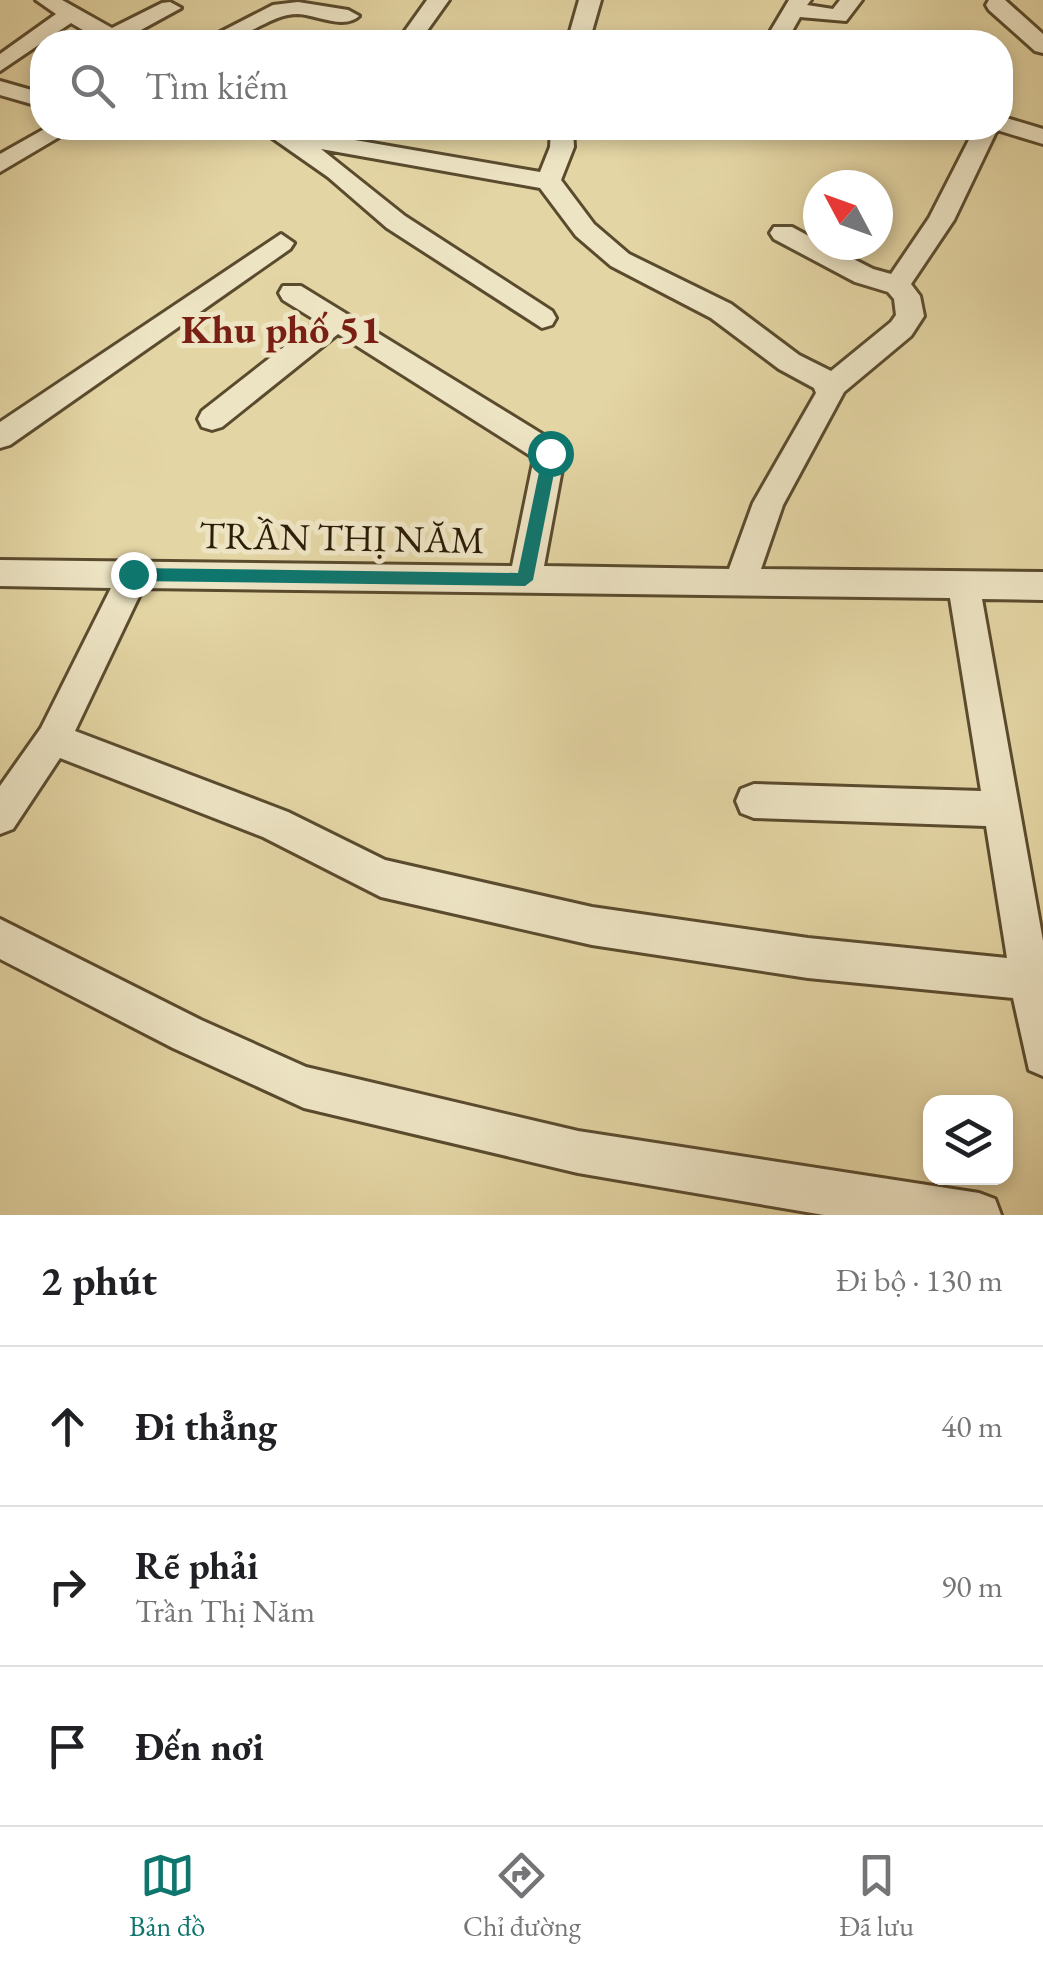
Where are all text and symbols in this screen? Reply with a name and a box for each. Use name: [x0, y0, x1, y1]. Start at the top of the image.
search box: [30, 30, 1013, 140]
icon: search: [65, 58, 120, 113]
text: Tìm kiếm: [145, 61, 288, 110]
north arrow: [803, 170, 893, 260]
district label: Khu phố 51: [181, 303, 381, 355]
route start: [528, 431, 574, 477]
street label: TRẦN THỊ NĂM: [199, 510, 485, 564]
route end: [111, 552, 157, 598]
map controls: [923, 1095, 1013, 1185]
button: layers: [923, 1095, 1013, 1185]
text: 2 phút: [40, 1253, 157, 1308]
text: Đi bộ · 130 m: [836, 1259, 1003, 1301]
icon: ahead: [40, 1399, 95, 1454]
text: Đi thẳng: [135, 1402, 277, 1451]
text: 40 m: [941, 1405, 1003, 1447]
text: Rẽ phải: [135, 1541, 258, 1590]
icon: right: [40, 1559, 95, 1614]
text: 90 m: [941, 1565, 1003, 1607]
text: Trần Thị Năm: [135, 1590, 315, 1632]
icon: arrive: [40, 1719, 95, 1774]
text: Đến nơi: [135, 1722, 264, 1771]
tab: Bản đồ: [129, 1848, 205, 1944]
tab: Chỉ đường: [463, 1848, 581, 1944]
tab: Đã lưu: [839, 1848, 914, 1944]

